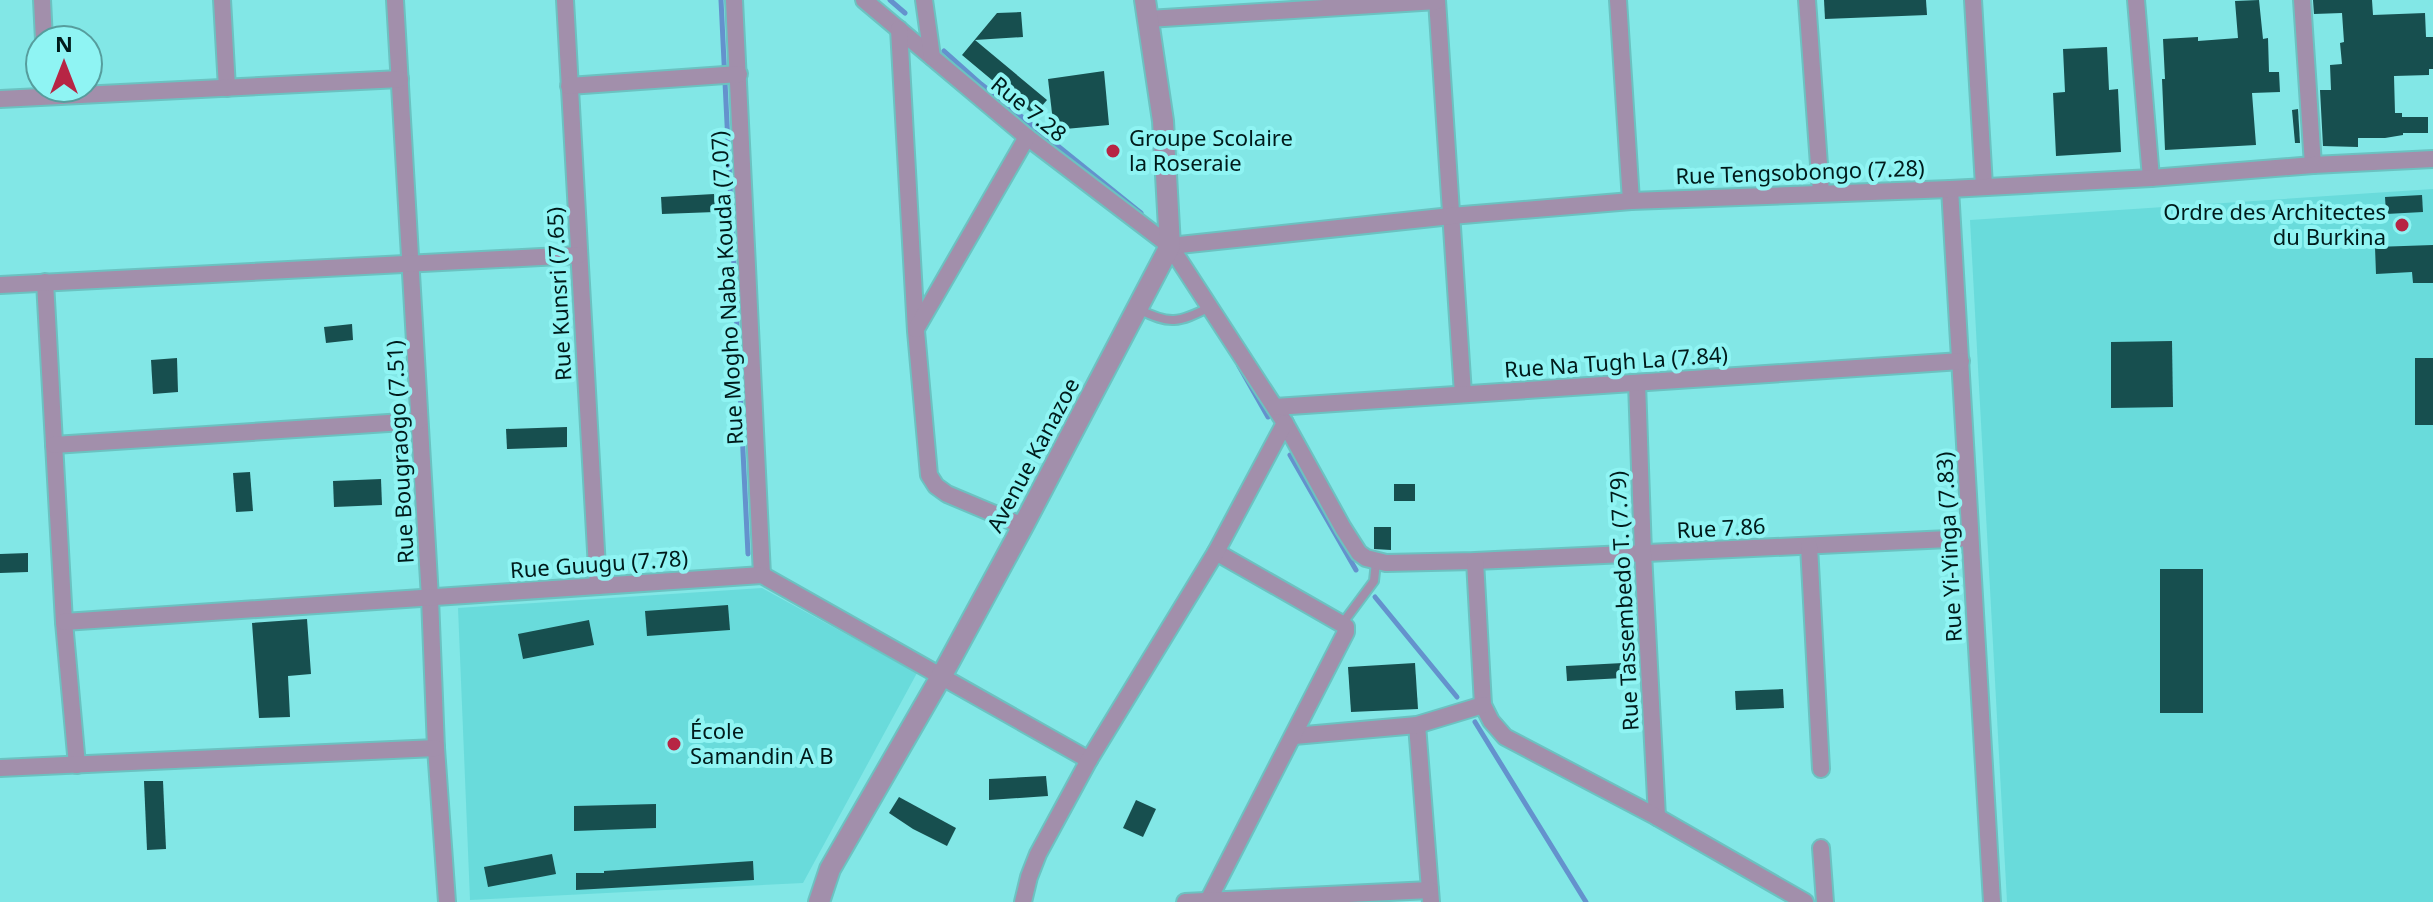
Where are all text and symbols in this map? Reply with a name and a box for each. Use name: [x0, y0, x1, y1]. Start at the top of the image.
north arrow: [24, 24, 104, 104]
text: N: [55, 28, 73, 58]
street label: Rue 7.28: [986, 69, 1074, 148]
place label: Groupe Scolaire la Roseraie: [1129, 122, 1293, 177]
street label: Rue Mogho Naba Kouda (7.07): [703, 130, 749, 446]
marker: Groupe Scolaire la Roseraie: [1104, 142, 1122, 160]
street label: Rue Tengsobongo (7.28): [1675, 152, 1925, 190]
place label: Ordre des Architectes du Burkina: [2163, 196, 2386, 251]
street label: Rue Kunsri (7.65): [538, 206, 578, 382]
marker: Ordre des Architectes du Burkina: [2393, 216, 2411, 234]
street label: Rue Na Tugh La (7.84): [1503, 338, 1729, 384]
street label: Rue Bougraogo (7.51): [378, 339, 420, 565]
street label: Avenue Kanazoe: [979, 372, 1085, 537]
street label: Rue Yi-Yinga (7.83): [1928, 451, 1968, 643]
street label: Rue Tassembedo T. (7.79): [1601, 470, 1645, 732]
street label: Rue 7.86: [1676, 510, 1766, 544]
street label: Rue Guugu (7.78): [509, 542, 689, 584]
place label: École Samandin A B: [690, 715, 834, 770]
marker: École Samandin A B: [665, 735, 683, 753]

